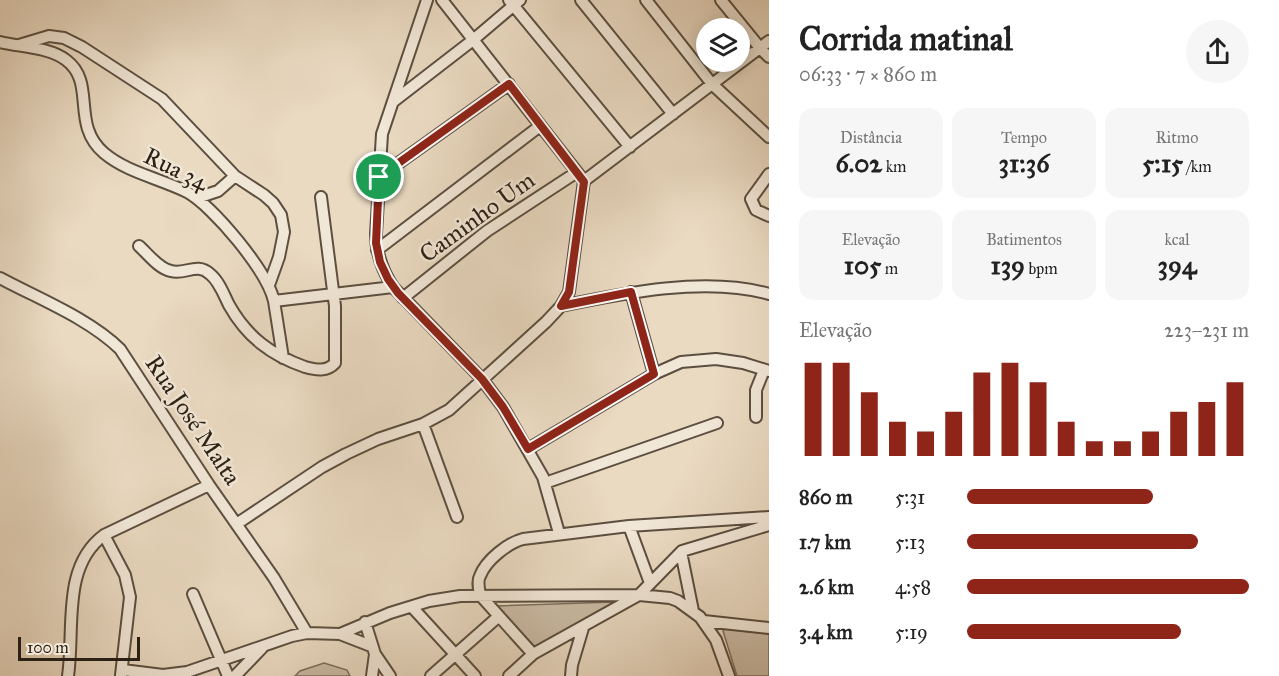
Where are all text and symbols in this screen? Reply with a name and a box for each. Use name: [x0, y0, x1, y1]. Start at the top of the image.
map controls: [696, 18, 750, 72]
button: layers: [696, 18, 750, 72]
text: Corrida matinal: [799, 19, 1013, 59]
button: share: [1186, 20, 1249, 83]
text: 06:33 · 7 × 860 m: [799, 62, 937, 86]
text: Distância: [840, 128, 902, 147]
text: Tempo: [1001, 128, 1047, 147]
text: Ritmo: [1156, 128, 1198, 147]
street label: Rua 34: [139, 141, 214, 198]
text: 6.02: [835, 147, 882, 179]
text: 31:36: [999, 147, 1049, 179]
text: 5:15: [1142, 147, 1183, 179]
pin: [353, 151, 404, 202]
text: km: [882, 157, 907, 176]
text: /km: [1183, 157, 1212, 176]
icon: arrive: [362, 160, 395, 193]
street label: Caminho Um: [413, 165, 541, 269]
text: Elevação: [842, 230, 900, 249]
text: Batimentos: [986, 230, 1062, 249]
text: kcal: [1164, 230, 1190, 249]
text: 105: [844, 249, 881, 281]
text: 139: [990, 249, 1025, 281]
text: 394: [1158, 249, 1196, 281]
text: m: [881, 259, 898, 278]
text: bpm: [1025, 259, 1058, 278]
text: Elevação: [799, 318, 872, 342]
text: 223–231 m: [1164, 318, 1249, 342]
street label: Rua José Malta: [139, 349, 248, 491]
text: 860 m: [799, 485, 853, 509]
text: 5:31: [895, 485, 925, 509]
text: 1.7 km: [799, 530, 851, 554]
text: 5:13: [895, 530, 925, 554]
text: 2.6 km: [799, 575, 854, 599]
text: 4:58: [895, 575, 931, 599]
text: 3.4 km: [799, 620, 853, 644]
text: 5:19: [895, 620, 928, 644]
scale bar: [18, 634, 140, 662]
text: 100 m: [27, 638, 69, 657]

